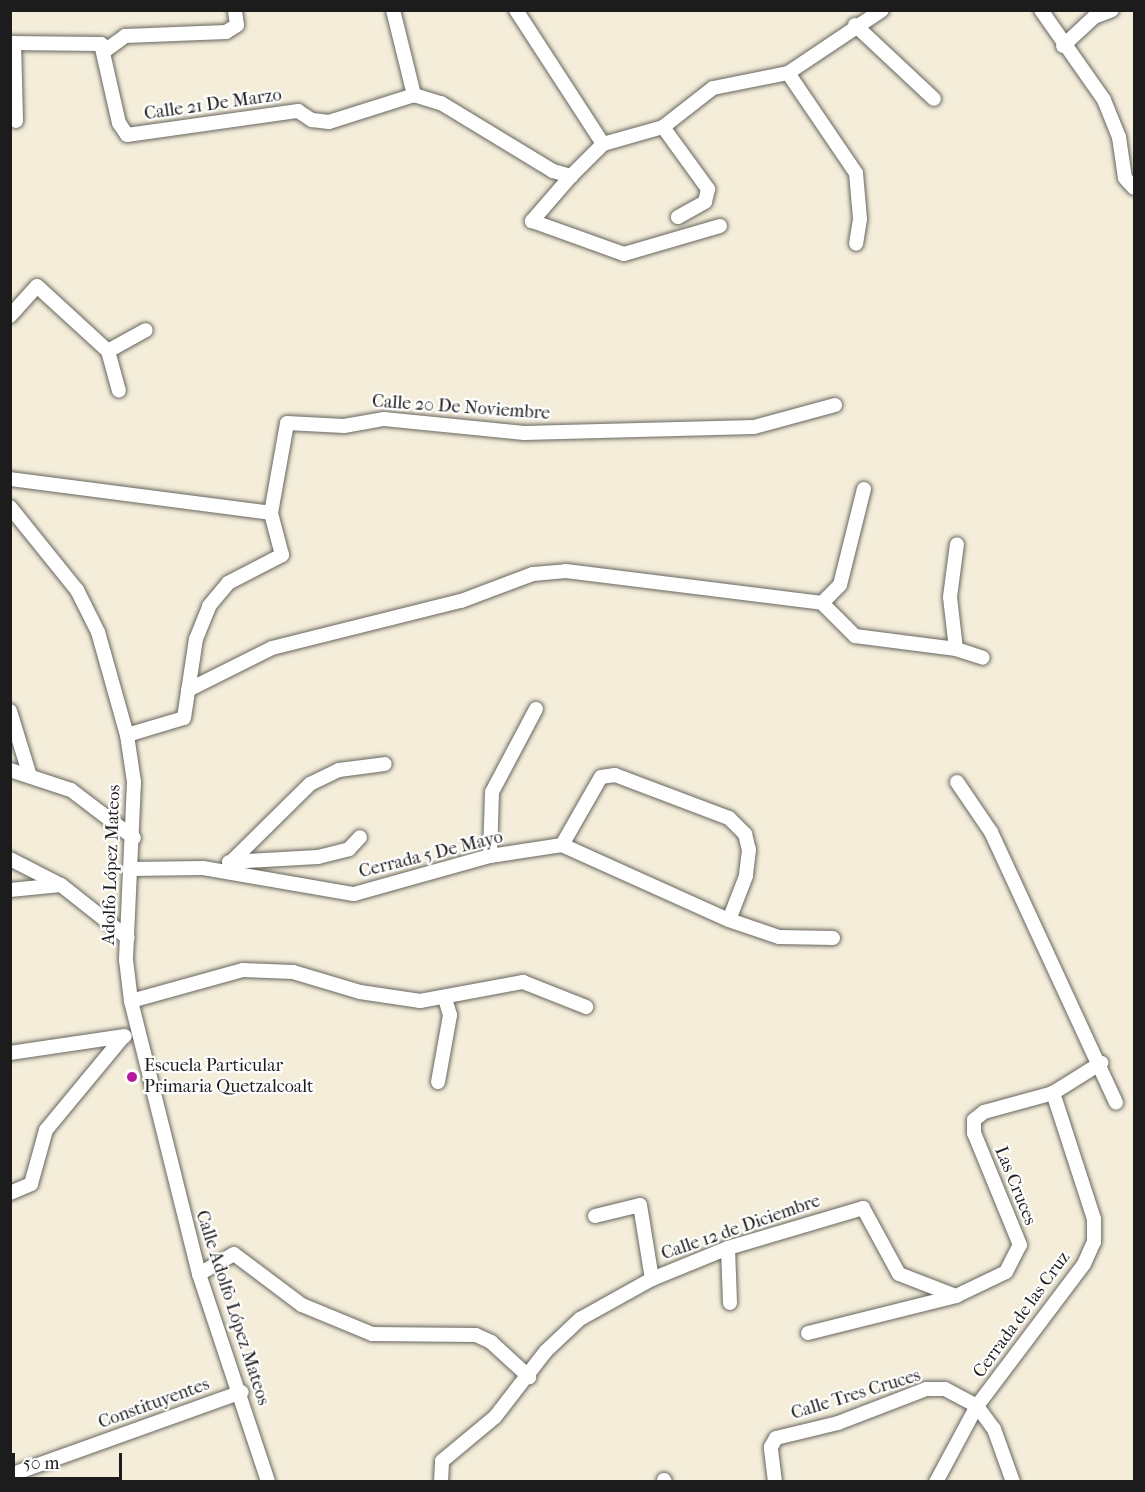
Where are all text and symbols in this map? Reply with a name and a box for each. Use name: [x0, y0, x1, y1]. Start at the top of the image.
street label: Calle 21 De Marzo: [143, 85, 283, 125]
street label: Calle 20 De Noviembre: [371, 391, 551, 425]
street label: Adolfo López Mateos: [98, 784, 126, 946]
street label: Cerrada 5 De Mayo: [357, 827, 505, 883]
place label: Escuela Particular Primaria Quetzalcoalt: [144, 1056, 313, 1098]
marker: Escuela Particular Primaria Quetzalcoalt: [125, 1070, 139, 1084]
street label: Las Cruces: [989, 1143, 1041, 1229]
street label: Calle 12 de Diciembre: [659, 1191, 823, 1265]
street label: Calle Adolfo López Mateos: [190, 1208, 274, 1408]
street label: Cerrada de las Cruz: [969, 1248, 1075, 1382]
street label: Calle Tres Cruces: [789, 1365, 923, 1425]
street label: Constituyentes: [96, 1374, 212, 1434]
scale bar: [15, 1441, 124, 1479]
text: 50 m: [23, 1453, 59, 1474]

